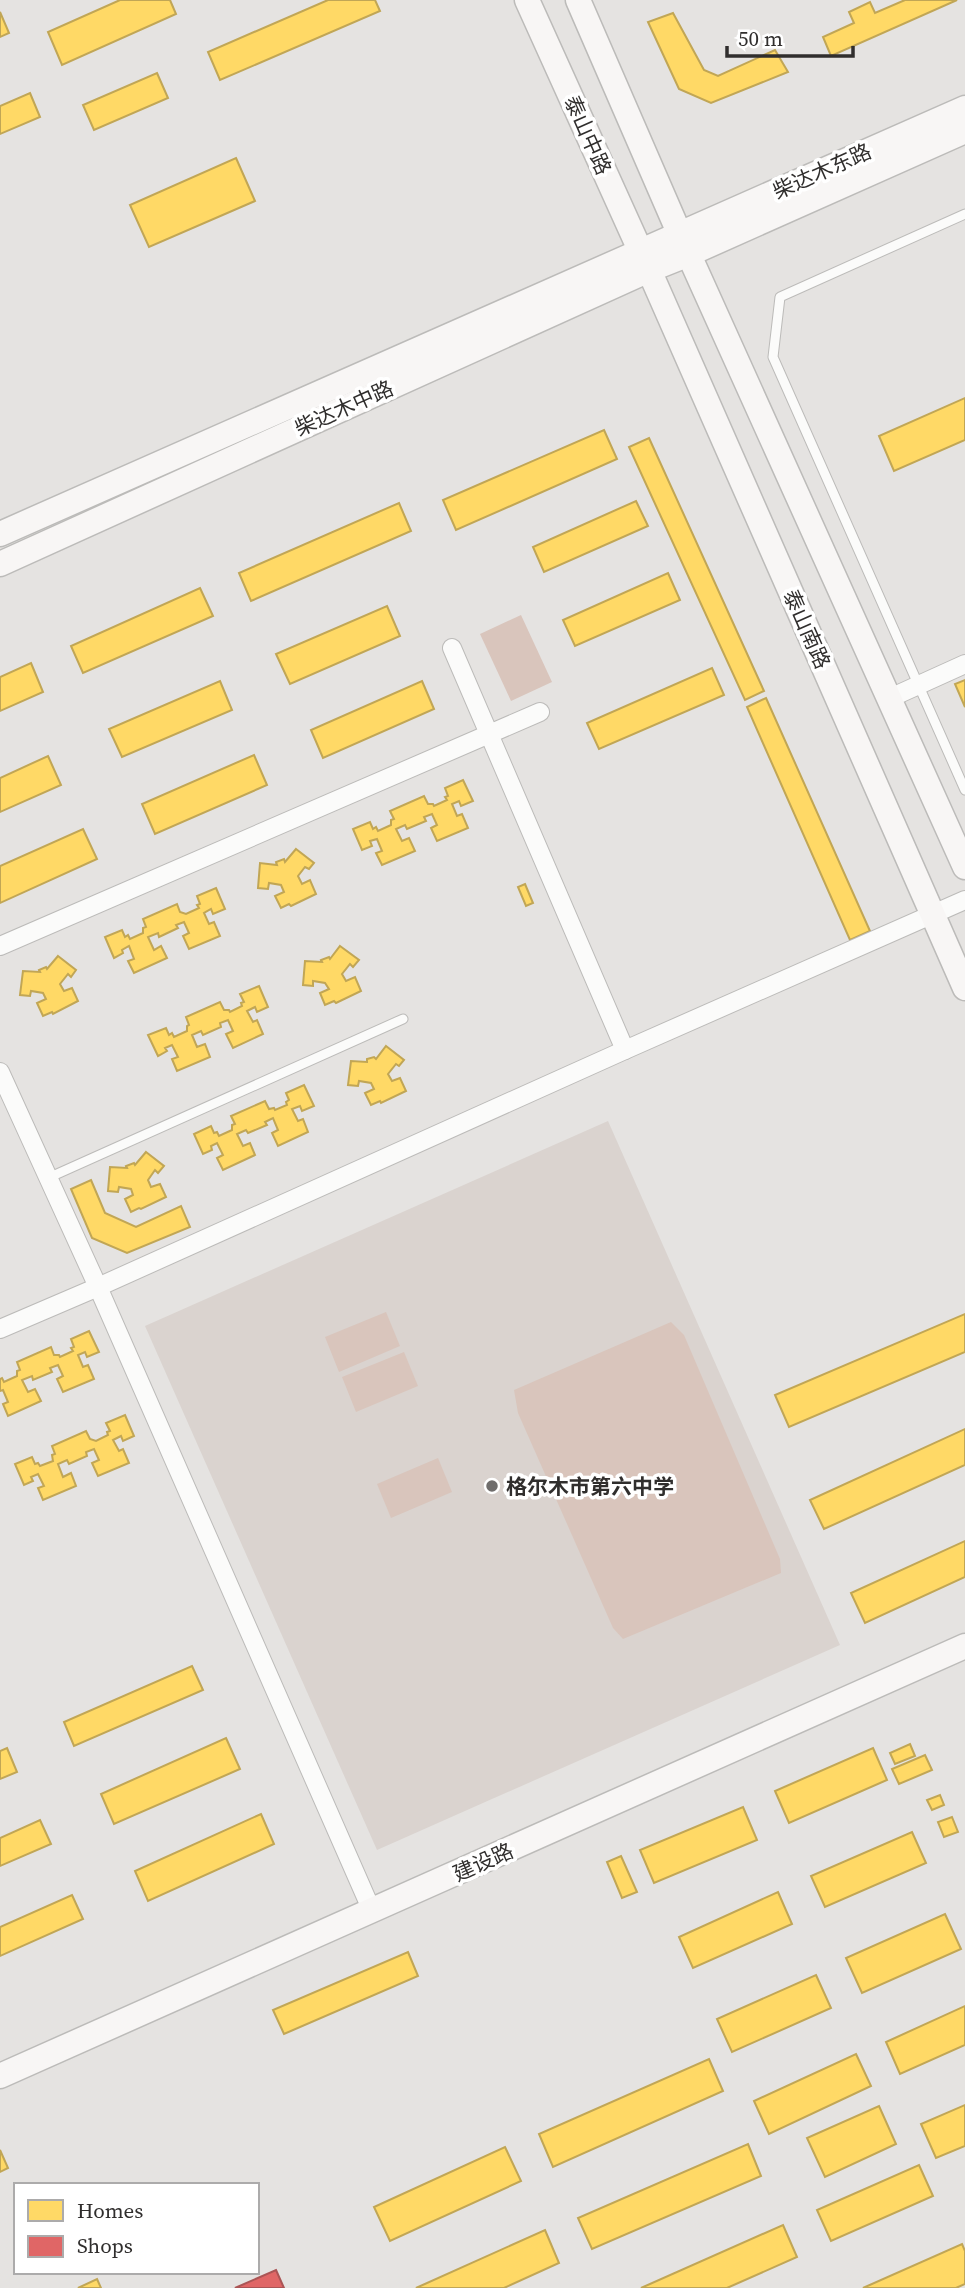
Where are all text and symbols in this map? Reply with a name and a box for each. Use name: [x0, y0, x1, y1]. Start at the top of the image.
scale bar: [727, 14, 853, 58]
text: 50 m: [738, 24, 783, 53]
street label: 泰山中路: [558, 91, 618, 179]
street label: 柴达木东路: [768, 136, 876, 206]
street label: 柴达木中路: [290, 373, 398, 443]
street label: 泰山南路: [777, 585, 837, 673]
place label: 格尔木市第六中学: [506, 1472, 674, 1501]
marker: 格尔木市第六中学: [484, 1478, 500, 1494]
street label: 建设路: [448, 1836, 518, 1888]
legend: [14, 2183, 259, 2274]
text: Homes: [77, 2196, 143, 2225]
text: Shops: [77, 2231, 133, 2260]

